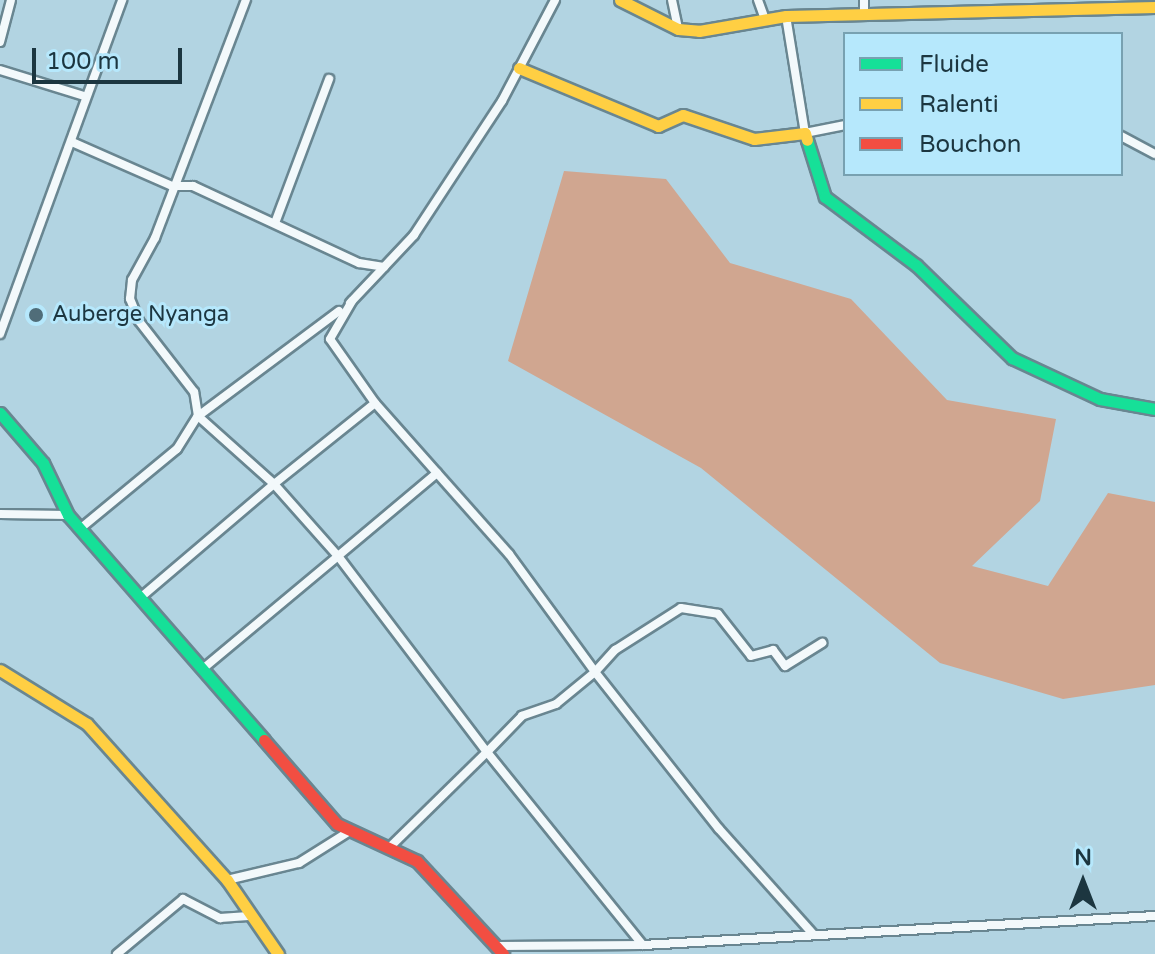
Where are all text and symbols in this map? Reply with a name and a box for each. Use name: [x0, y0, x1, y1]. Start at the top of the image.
scale bar: [36, 32, 186, 82]
legend: [843, 32, 1123, 176]
text: 100 m: [46, 47, 120, 76]
text: Fluide: [919, 50, 989, 79]
text: Ralenti: [919, 90, 999, 119]
text: Bouchon: [919, 130, 1021, 159]
place label: Auberge Nyanga: [52, 302, 229, 328]
marker: Auberge Nyanga: [27, 306, 45, 324]
north arrow: [1043, 842, 1123, 922]
text: N: [1074, 845, 1092, 871]

